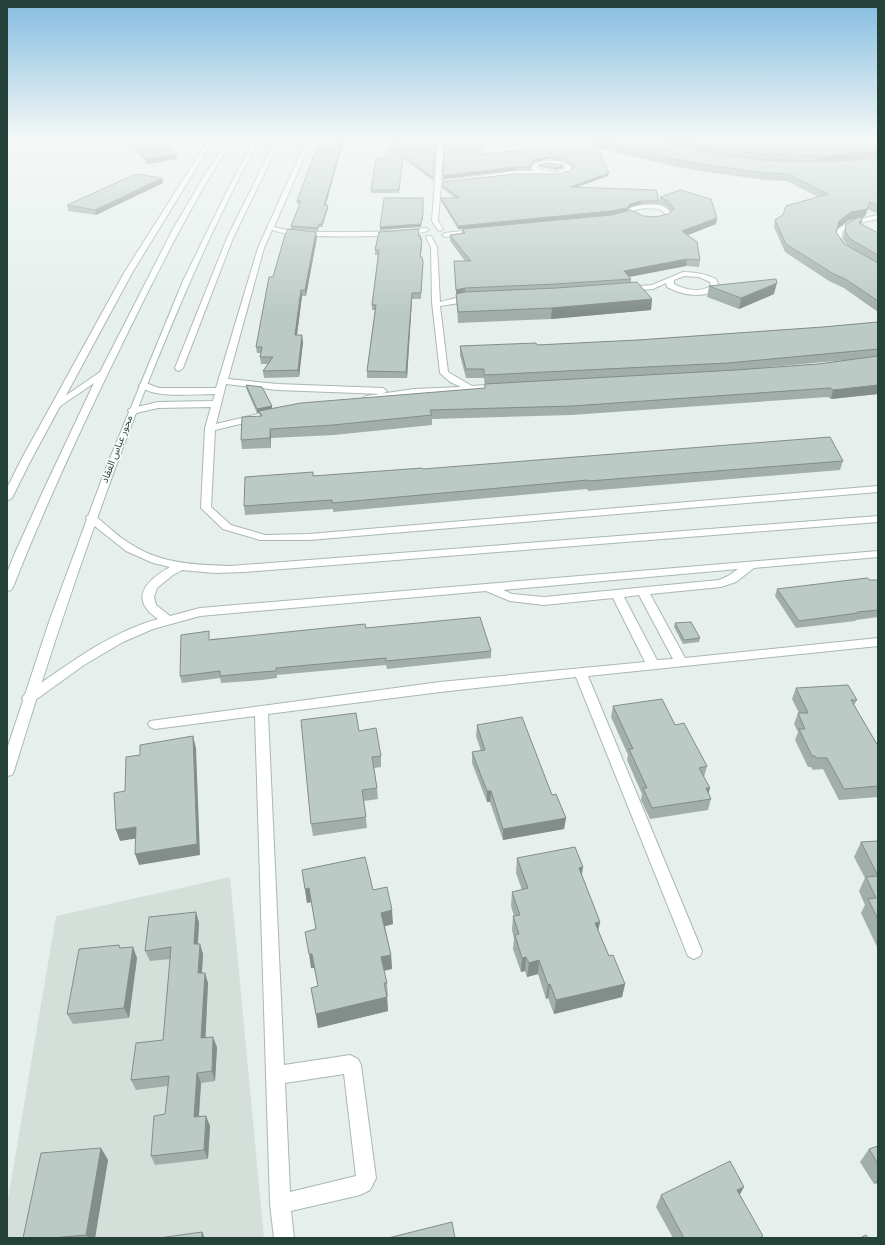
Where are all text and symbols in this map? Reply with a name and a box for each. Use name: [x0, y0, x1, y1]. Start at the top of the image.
street label: محور عباس العقاد: [98, 413, 136, 485]

